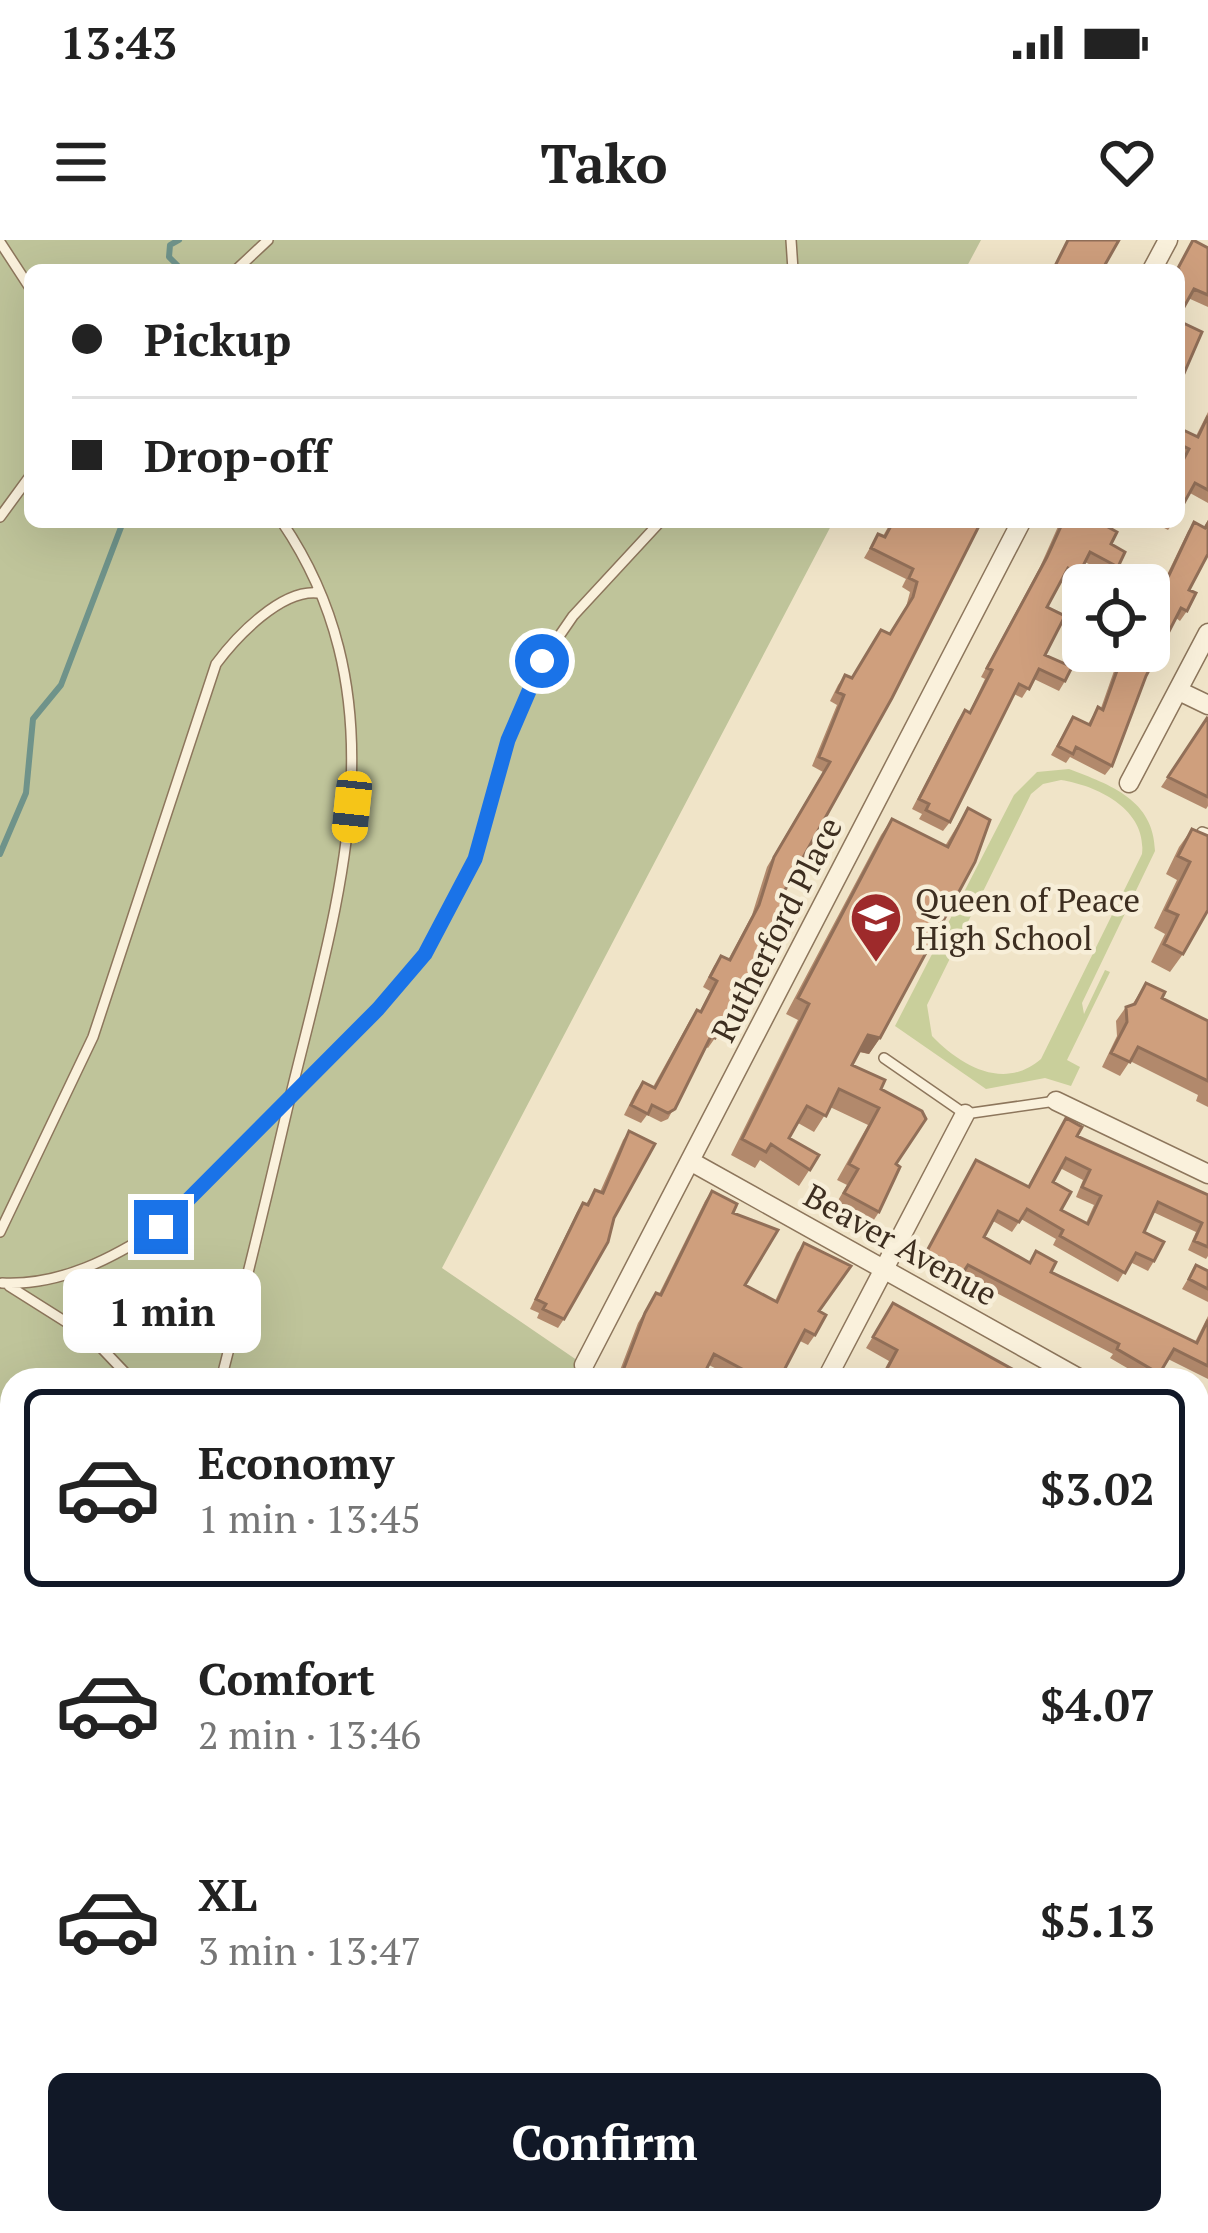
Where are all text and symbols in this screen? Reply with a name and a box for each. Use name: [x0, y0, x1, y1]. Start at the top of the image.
text: 13:43: [60, 12, 177, 72]
text: Tako: [540, 127, 668, 198]
icon: menu: [48, 129, 114, 195]
icon: heart: [1094, 129, 1160, 195]
text: Pickup: [144, 309, 291, 369]
text: Drop-off: [144, 425, 330, 485]
map controls: [1062, 564, 1170, 672]
button: locate: [1062, 564, 1170, 672]
route start: [515, 634, 569, 688]
car: [330, 769, 374, 845]
street label: Rutherford Place: [701, 809, 851, 1049]
place label: Queen of Peace High School: [915, 878, 1140, 959]
school or university icon: Queen of Peace High School: [848, 890, 904, 964]
street label: Beaver Avenue: [797, 1173, 1005, 1315]
route end: [134, 1200, 188, 1254]
callout: 1 min: [62, 1269, 260, 1353]
text: 1 min: [109, 1285, 215, 1337]
text: Economy: [198, 1432, 394, 1492]
icon: car: [54, 1434, 162, 1542]
text: $3.02: [1040, 1458, 1155, 1518]
text: 1 min · 13:45: [198, 1492, 421, 1544]
text: Comfort: [198, 1648, 375, 1708]
icon: car: [54, 1650, 162, 1758]
text: $4.07: [1040, 1674, 1155, 1734]
text: 2 min · 13:46: [198, 1708, 421, 1760]
text: XL: [198, 1864, 257, 1924]
icon: car: [54, 1866, 162, 1974]
text: $5.13: [1040, 1890, 1155, 1950]
text: 3 min · 13:47: [198, 1924, 421, 1976]
button: Confirm: [48, 2073, 1161, 2211]

